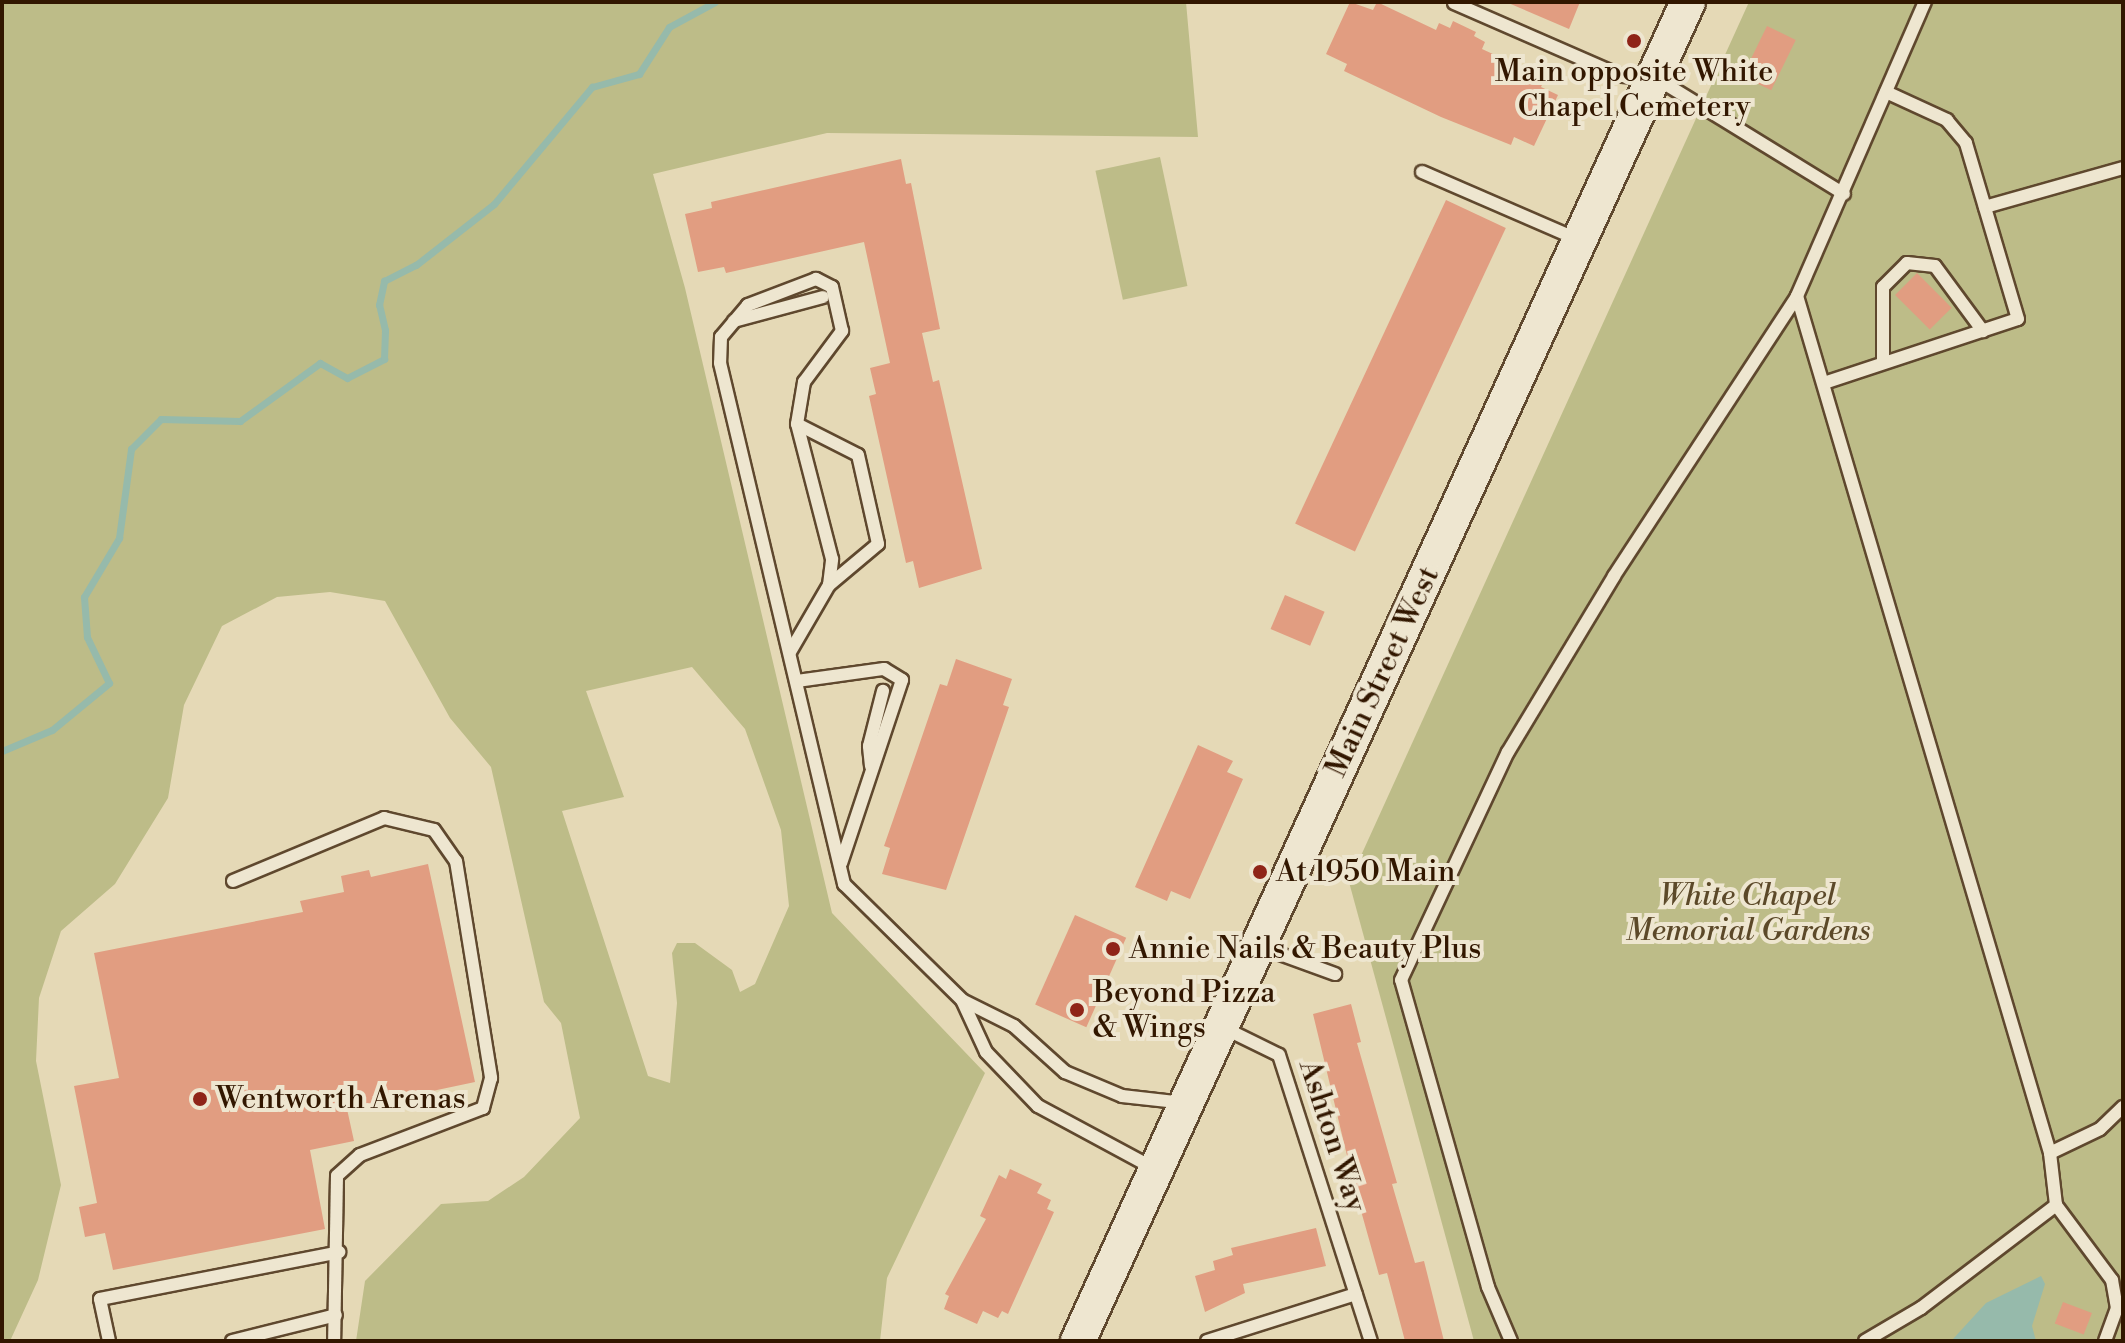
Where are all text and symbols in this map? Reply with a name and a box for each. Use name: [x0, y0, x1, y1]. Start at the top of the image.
marker: Main opposite White Chapel Cemetery: [1625, 32, 1643, 50]
place label: Main opposite White Chapel Cemetery: [1495, 54, 1773, 124]
street label: Main Street West: [1319, 561, 1447, 783]
place label: At 1950 Main: [1276, 854, 1455, 890]
marker: At 1950 Main: [1251, 863, 1269, 881]
park label: White Chapel Memorial Gardens: [1625, 878, 1871, 948]
place label: Annie Nails & Beauty Plus: [1129, 931, 1481, 967]
marker: Annie Nails & Beauty Plus: [1104, 940, 1122, 958]
place label: Beyond Pizza & Wings: [1093, 975, 1275, 1046]
marker: Beyond Pizza & Wings: [1068, 1001, 1086, 1019]
street label: Ashton Way: [1291, 1055, 1373, 1217]
place label: Wentworth Arenas: [216, 1081, 466, 1117]
marker: Wentworth Arenas: [191, 1090, 209, 1108]

